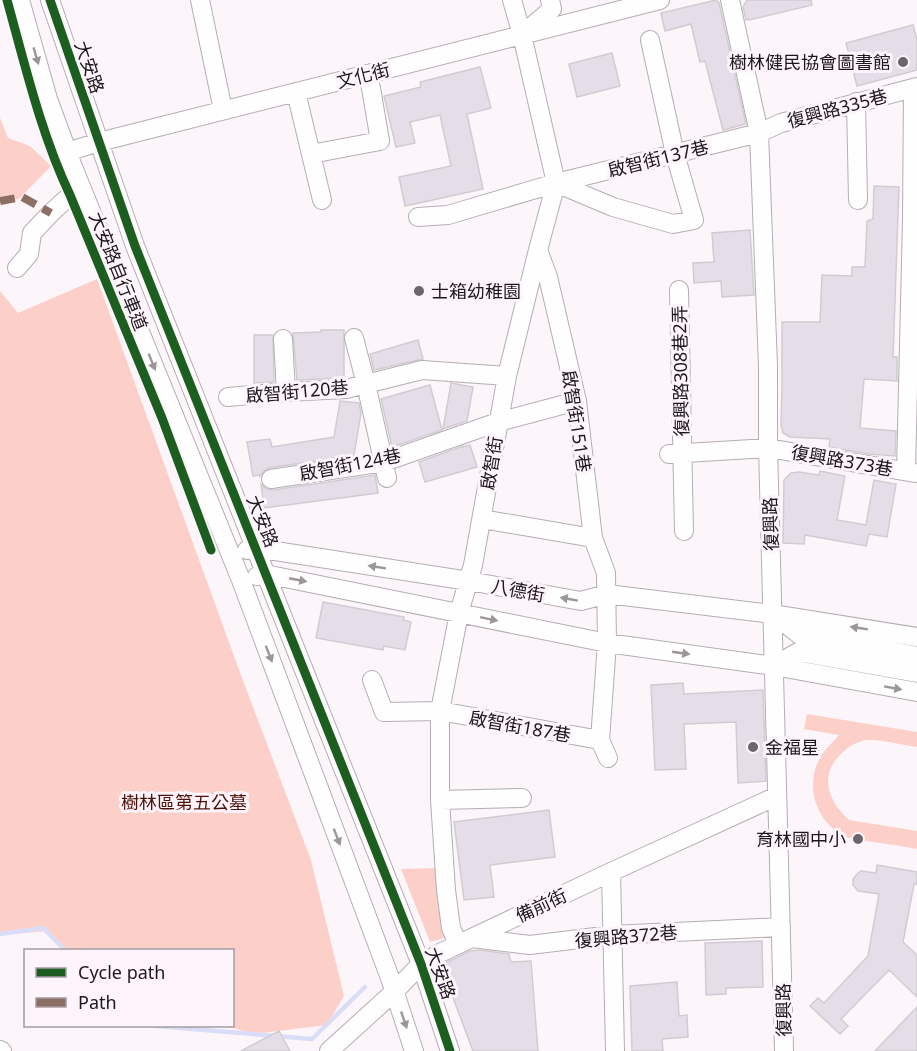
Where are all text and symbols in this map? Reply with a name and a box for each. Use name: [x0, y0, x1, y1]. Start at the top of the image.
street label: 大安路: [70, 38, 110, 96]
one-way arrow: [32, 47, 41, 65]
place label: 樹林健民協會圖書館: [729, 50, 891, 74]
marker: 樹林健民協會圖書館: [896, 55, 910, 69]
street label: 文化街: [334, 57, 392, 93]
street label: 復興路335巷: [784, 83, 890, 133]
street label: 啟智街137巷: [605, 134, 711, 182]
street label: 大安路自行車道: [84, 208, 154, 334]
place label: 士箱幼稚園: [431, 279, 521, 303]
marker: 士箱幼稚園: [412, 284, 426, 298]
street label: 復興路308巷2弄: [667, 305, 693, 437]
one-way arrow: [147, 354, 157, 372]
street label: 啟智街151巷: [557, 368, 597, 474]
street label: 啟智街120巷: [245, 375, 349, 407]
street label: 啟智街: [475, 434, 507, 492]
street label: 復興路373巷: [789, 439, 895, 481]
street label: 啟智街124巷: [297, 442, 403, 486]
street label: 大安路: [242, 491, 284, 551]
street label: 復興路: [757, 497, 783, 551]
one-way arrow: [367, 562, 386, 571]
street label: 八德街: [489, 573, 547, 607]
one-way arrow: [289, 576, 308, 585]
one-way arrow: [560, 594, 579, 603]
one-way arrow: [480, 615, 499, 624]
one-way arrow: [850, 623, 869, 632]
one-way arrow: [264, 645, 274, 663]
one-way arrow: [672, 649, 691, 658]
one-way arrow: [884, 684, 903, 693]
street label: 啟智街187巷: [467, 705, 573, 747]
place label: 金福星: [765, 735, 819, 759]
marker: 金福星: [746, 740, 760, 754]
park label: 樹林區第五公墓: [121, 790, 247, 814]
place label: 育林國中小: [756, 827, 846, 851]
one-way arrow: [333, 828, 342, 846]
marker: 育林國中小: [851, 832, 865, 846]
street label: 備前街: [511, 883, 571, 927]
street label: 復興路372巷: [574, 920, 678, 952]
street label: 大安路: [420, 944, 462, 1002]
legend: [24, 949, 234, 1027]
text: Cycle path: [78, 960, 165, 984]
street label: 復興路: [771, 983, 795, 1037]
text: Path: [78, 990, 117, 1014]
one-way arrow: [399, 1011, 409, 1029]

